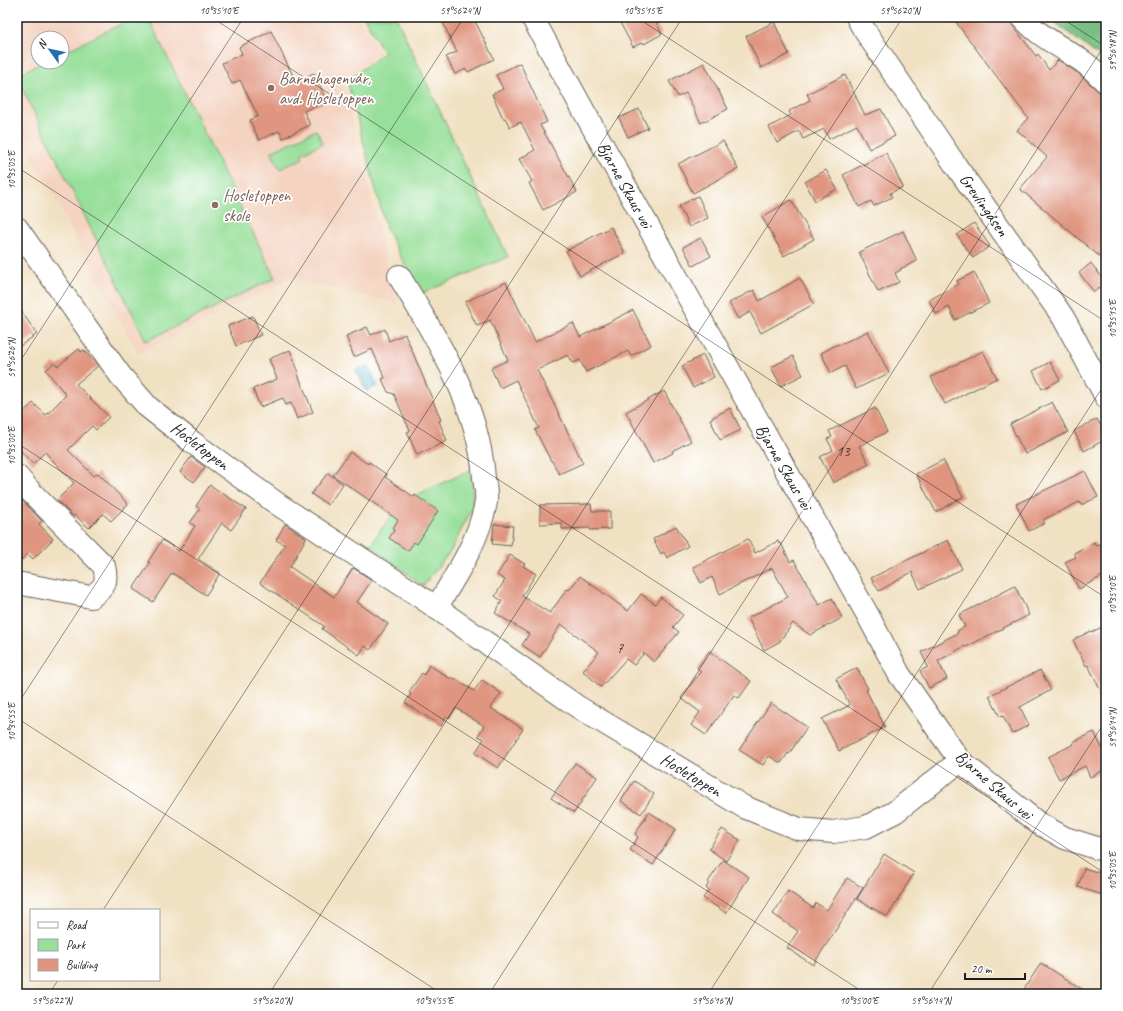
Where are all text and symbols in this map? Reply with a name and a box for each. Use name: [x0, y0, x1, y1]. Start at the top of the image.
text: 10°35'10"E: [200, 4, 240, 17]
text: 59°56'24"N: [440, 4, 482, 17]
text: 10°35'15"E: [624, 4, 664, 17]
text: 59°56'20"N: [880, 4, 922, 17]
text: 59°56'18"N: [1106, 29, 1119, 71]
north arrow: [30, 30, 70, 70]
text: N: [34, 36, 51, 51]
place label: Barnehagenvår, avd. Hosletoppen: [279, 68, 375, 109]
marker: Barnehagenvår, avd. Hosletoppen: [266, 83, 276, 93]
street label: Bjarne Skaus vei: [593, 138, 659, 234]
text: 10°35'05"E: [5, 149, 18, 189]
street label: Grevlingåsen: [955, 170, 1013, 241]
place label: Hosletoppen skole: [223, 185, 292, 226]
marker: Hosletoppen skole: [210, 200, 220, 210]
text: 10°35'15"E: [1106, 298, 1119, 338]
text: 59°56'26"N: [5, 336, 18, 378]
street label: Hosletoppen: [167, 417, 234, 475]
street label: Bjarne Skaus vei: [751, 420, 818, 516]
text: 10°35'00"E: [5, 425, 18, 465]
house number: 13: [836, 442, 851, 461]
text: 10°35'10"E: [1106, 574, 1119, 614]
house number: 7: [617, 639, 625, 658]
text: 10°34'55"E: [5, 701, 18, 741]
text: 59°56'14"N: [1106, 706, 1119, 748]
street label: Bjarne Skaus vei: [951, 746, 1039, 826]
street label: Hosletoppen: [657, 749, 726, 802]
text: 10°35'05"E: [1106, 850, 1119, 890]
legend: [30, 909, 160, 981]
text: Road: [66, 917, 88, 933]
text: Park: [66, 937, 87, 953]
scale bar: [965, 955, 1025, 981]
text: Building: [66, 957, 98, 973]
text: 20 m: [971, 961, 993, 977]
text: 59°56'22"N: [32, 994, 74, 1007]
text: 59°56'20"N: [252, 994, 294, 1007]
text: 10°34'55"E: [415, 994, 455, 1007]
text: 59°56'16"N: [692, 994, 734, 1007]
text: 10°35'00"E: [840, 994, 880, 1007]
text: 59°56'14"N: [911, 994, 953, 1007]

